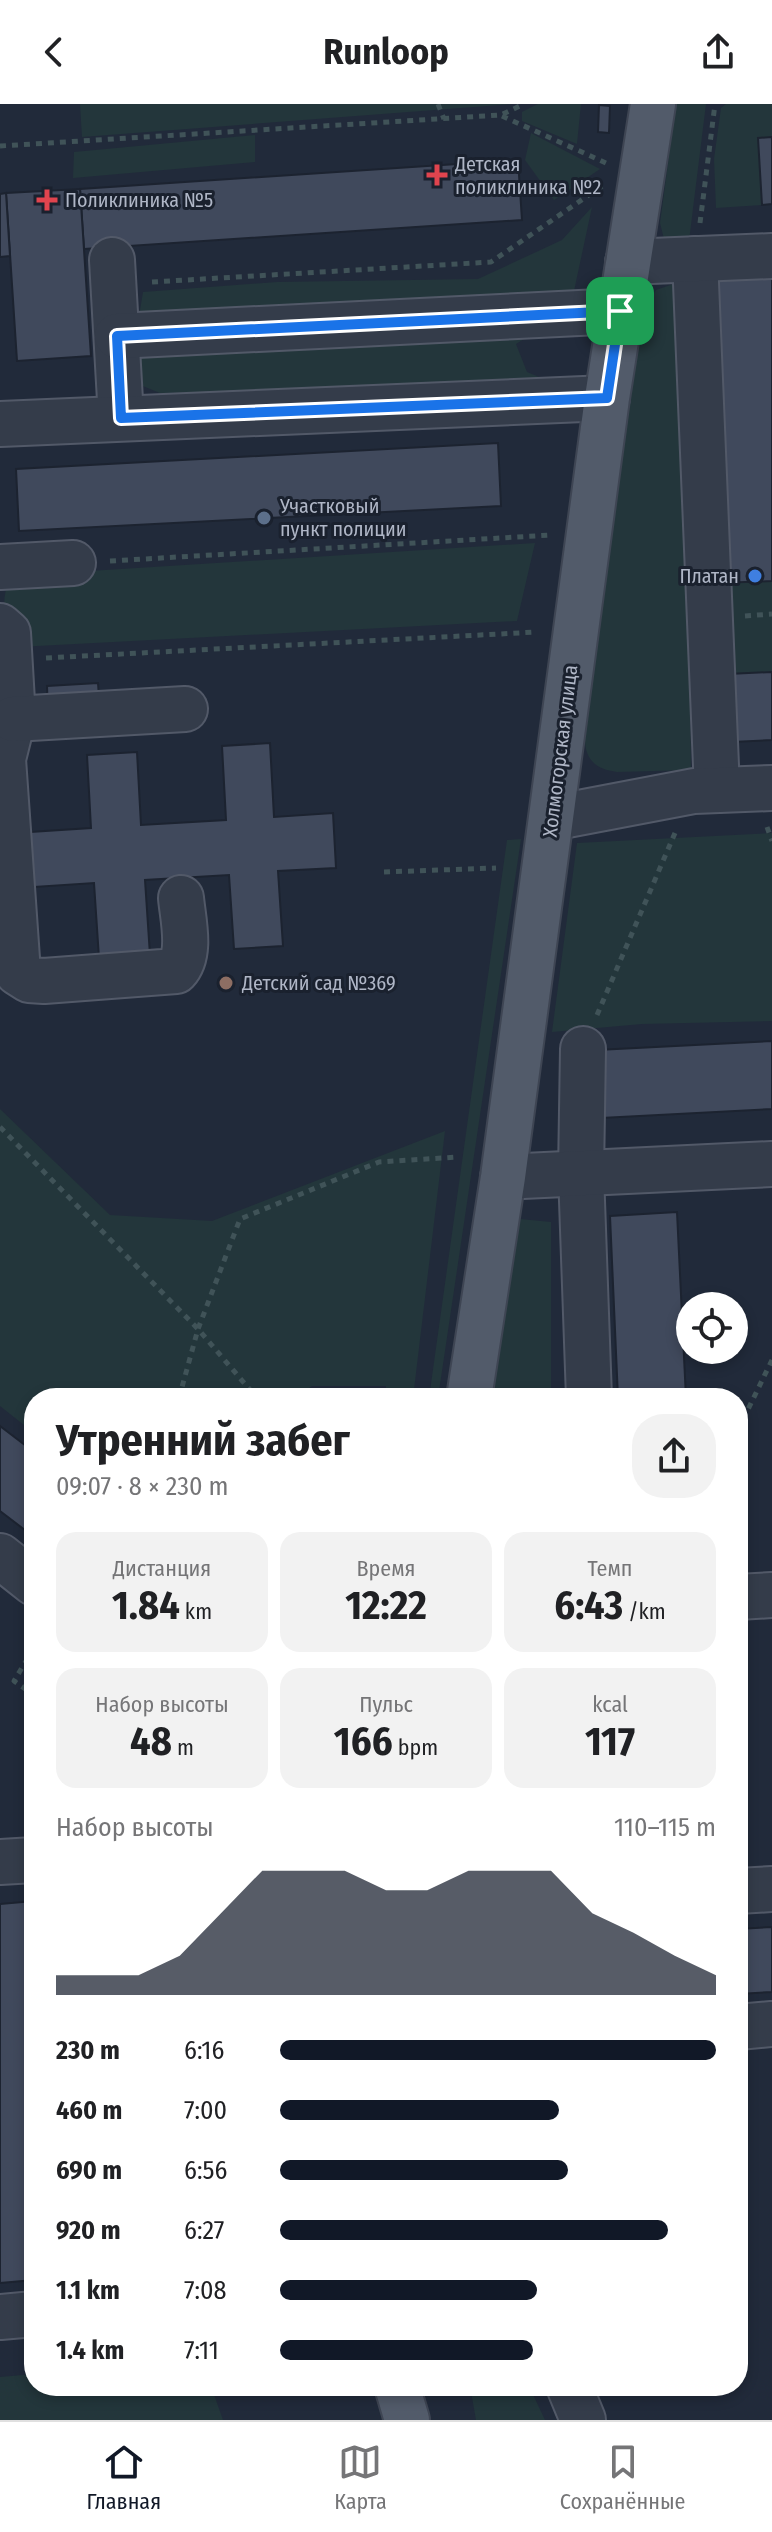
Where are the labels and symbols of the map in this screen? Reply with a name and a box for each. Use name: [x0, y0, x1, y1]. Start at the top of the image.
place label: Детская поликлиника №2: [454, 152, 601, 199]
marker: Детская поликлиника №2: [426, 164, 448, 186]
place label: Поликлиника №5: [65, 188, 213, 212]
marker: Поликлиника №5: [36, 189, 58, 211]
pin: [586, 277, 654, 345]
place label: Участковый пункт полиции: [279, 494, 406, 541]
marker: Участковый пункт полиции: [255, 509, 273, 527]
place label: Платан: [679, 564, 739, 588]
marker: Платан: [746, 567, 764, 585]
street label: Холмогорская улица: [538, 664, 582, 838]
place label: Детский сад №369: [241, 971, 396, 995]
marker: Детский сад №369: [217, 974, 235, 992]

